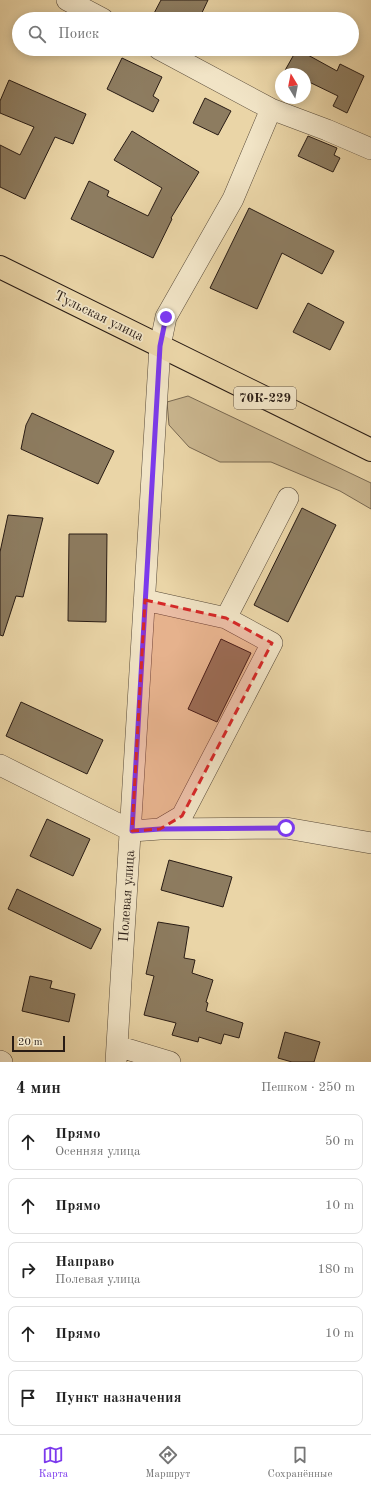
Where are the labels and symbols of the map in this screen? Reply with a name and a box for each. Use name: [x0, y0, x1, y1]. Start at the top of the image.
north arrow: [275, 68, 311, 104]
street label: Тульская улица: [52, 288, 146, 344]
route end: [157, 308, 175, 326]
road number: 70К-229: [234, 387, 296, 409]
route start: [277, 819, 295, 837]
street label: Полевая улица: [117, 849, 137, 942]
scale bar: [12, 1034, 65, 1053]

